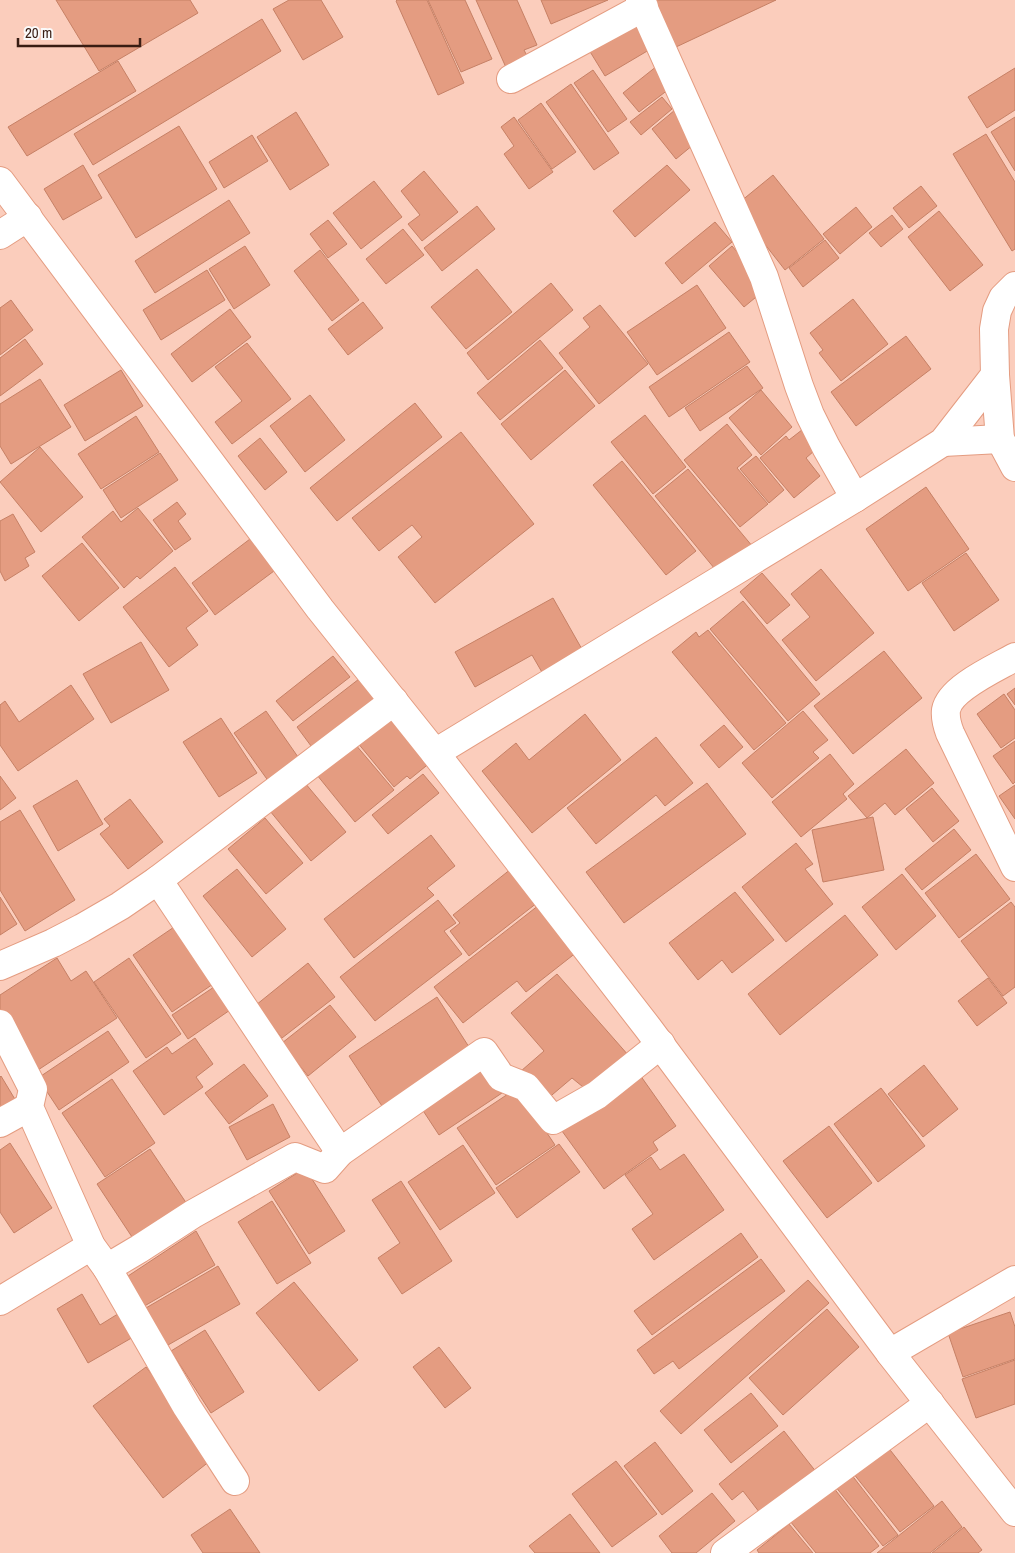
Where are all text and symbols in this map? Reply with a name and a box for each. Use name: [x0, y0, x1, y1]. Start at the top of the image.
scale bar: [18, 15, 140, 47]
text: 20 m: [25, 22, 52, 43]

